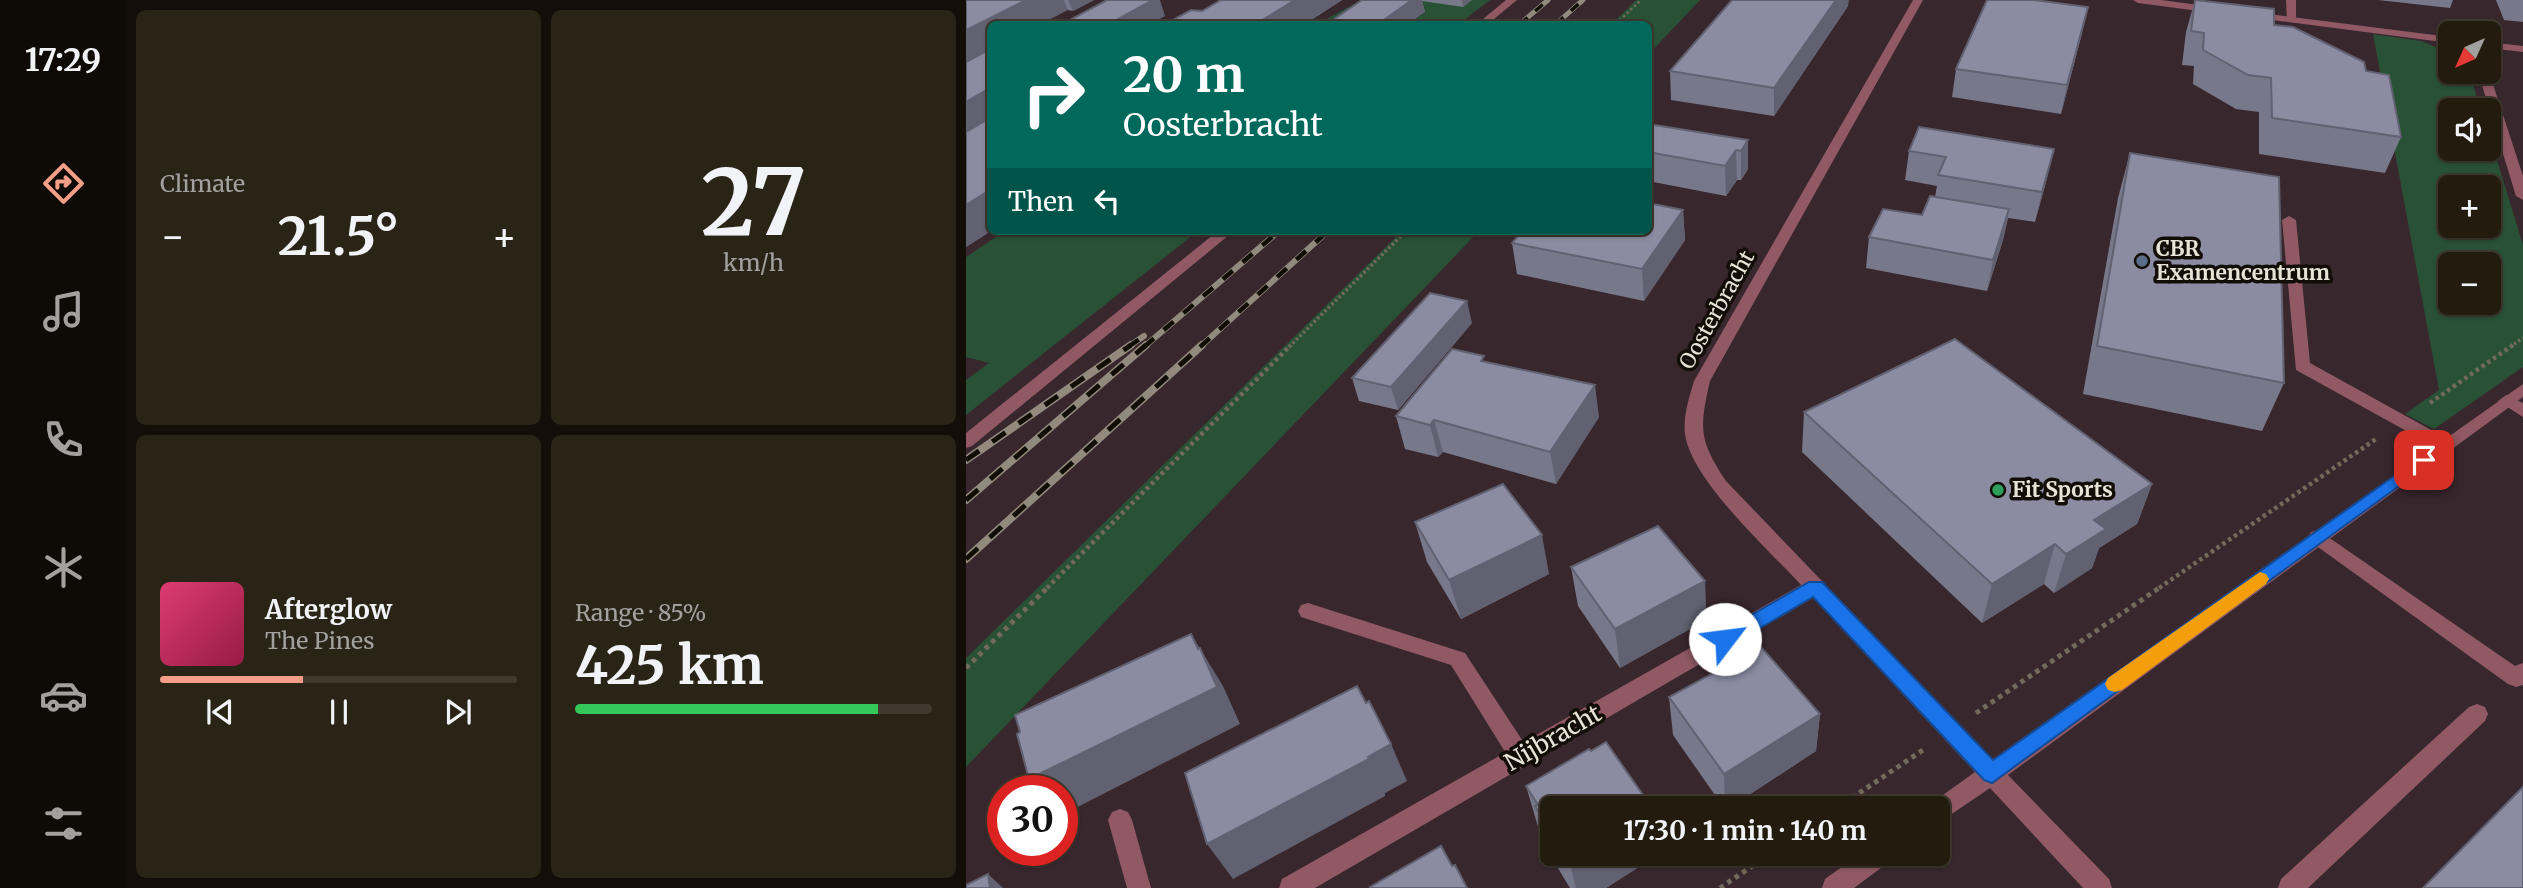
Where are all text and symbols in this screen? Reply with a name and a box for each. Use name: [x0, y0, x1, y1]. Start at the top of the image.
north arrow: [2438, 21, 2501, 84]
map controls: [2438, 21, 2501, 315]
text: 17:29: [25, 40, 101, 80]
text: 20 m: [1123, 44, 1244, 105]
icon: right: [1008, 49, 1099, 140]
button: sound: [2438, 98, 2501, 161]
text: Oosterbracht: [1123, 105, 1323, 145]
text: 27: [701, 145, 806, 260]
icon: directions: [39, 159, 88, 208]
text: Climate: [160, 169, 245, 198]
button: +: [2438, 175, 2501, 238]
icon: left: [1088, 182, 1126, 220]
text: Then: [1008, 185, 1074, 218]
text: 21.5°: [278, 204, 399, 269]
text: −: [160, 213, 185, 260]
text: +: [492, 213, 517, 260]
place label: CBR Examencentrum: [2156, 235, 2330, 286]
street label: Oosterbracht: [1673, 246, 1760, 374]
text: km/h: [723, 248, 784, 277]
button: −: [2438, 252, 2501, 315]
marker: CBR Examencentrum: [2134, 253, 2150, 269]
icon: music: [39, 287, 88, 336]
icon: phone: [39, 415, 88, 464]
pin: [2394, 430, 2454, 490]
icon: arrive: [2405, 441, 2443, 479]
place label: Fit Sports: [2012, 476, 2113, 503]
marker: Fit Sports: [1990, 482, 2006, 498]
icon: climate: [39, 543, 88, 592]
text: Afterglow: [265, 593, 392, 626]
text: Range · 85%: [575, 598, 706, 627]
position arrow: [1688, 602, 1762, 676]
text: The Pines: [265, 626, 375, 655]
text: 425 km: [575, 633, 764, 698]
icon: car: [39, 671, 88, 720]
icon: previous: [201, 693, 239, 731]
icon: pause: [320, 693, 358, 731]
icon: next: [439, 693, 477, 731]
street label: Nijbracht: [1499, 697, 1607, 778]
speed limit sign: 30: [987, 775, 1078, 866]
icon: filters: [39, 799, 88, 848]
text: 17:30 · 1 min · 140 m: [1623, 814, 1867, 847]

